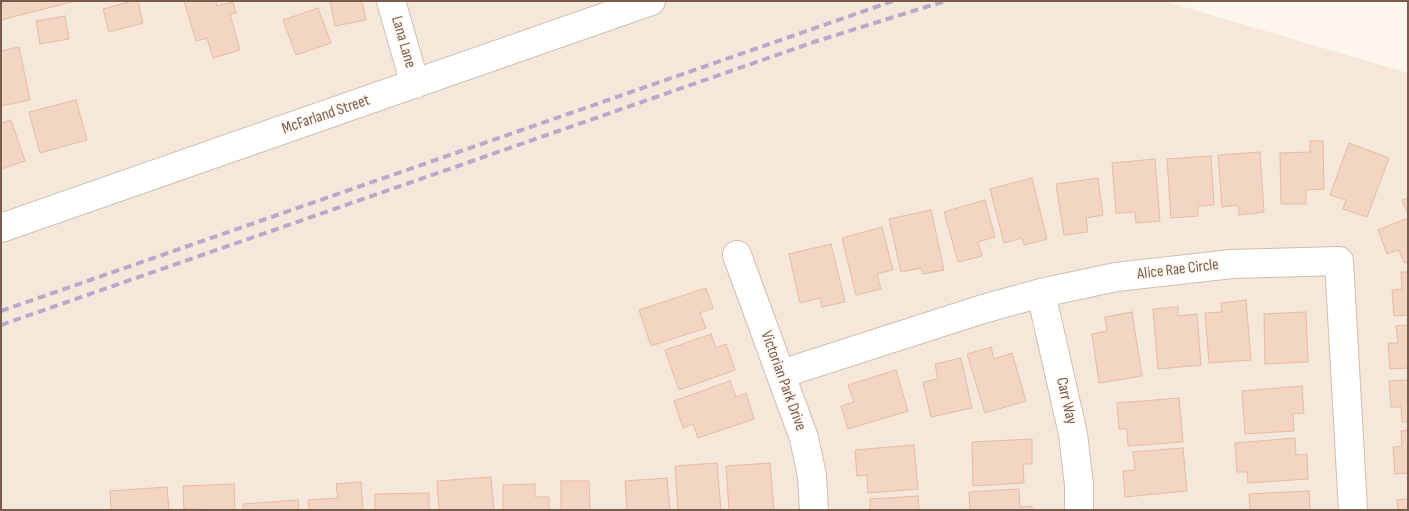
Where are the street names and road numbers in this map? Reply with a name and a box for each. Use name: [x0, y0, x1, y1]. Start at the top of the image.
street label: Lana Lane: [386, 14, 420, 70]
street label: McFarland Street: [280, 91, 372, 139]
street label: Alice Rae Circle: [1136, 255, 1220, 285]
street label: Victorian Park Drive: [756, 328, 810, 434]
street label: Carr Way: [1051, 376, 1081, 426]

